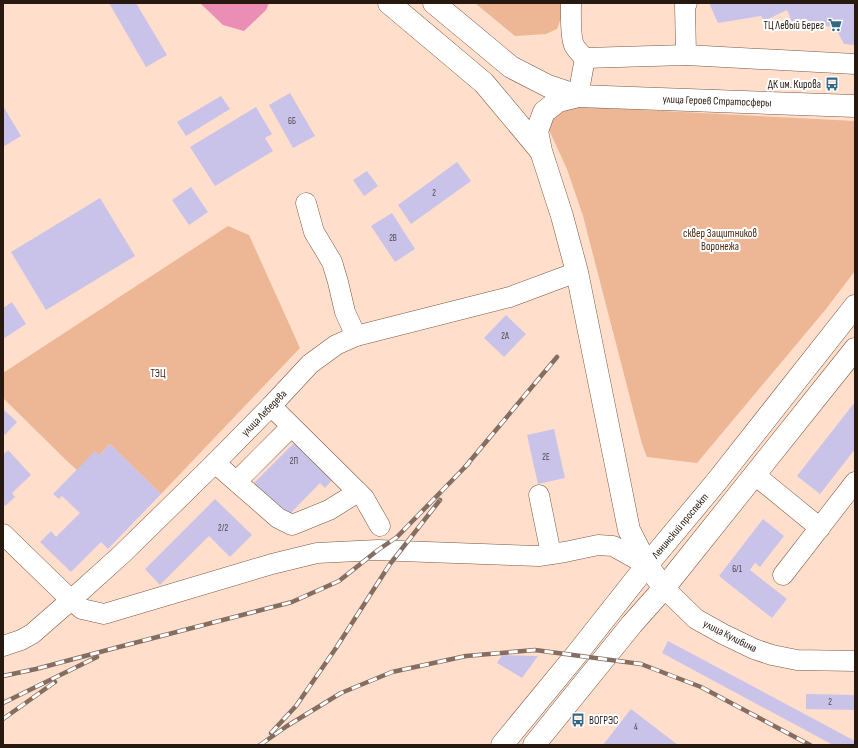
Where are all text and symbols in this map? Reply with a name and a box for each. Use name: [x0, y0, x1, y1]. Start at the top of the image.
supermarket icon: ТЦ Левый Берег: [827, 17, 843, 33]
place label: ТЦ Левый Берег: [764, 19, 824, 32]
bus stop icon: ДК им. Кирова: [824, 76, 840, 92]
place label: ДК им. Кирова: [768, 78, 821, 91]
street label: улица Героев Стратосферы: [662, 93, 772, 109]
house number: 6Б: [288, 116, 296, 127]
house number: 2: [432, 188, 436, 199]
park label: сквер Защитников Воронежа: [683, 227, 757, 253]
house number: 2В: [389, 233, 397, 244]
house number: 2А: [501, 331, 509, 342]
park label: ТЭЦ: [150, 367, 166, 380]
street label: улица Лебедева: [239, 387, 289, 439]
house number: 2Е: [542, 452, 550, 463]
house number: 2П: [290, 456, 298, 467]
street label: Ленинский проспект: [648, 491, 711, 562]
house number: 2/2: [218, 523, 228, 534]
house number: 6/1: [732, 564, 743, 575]
street label: улица Кулибина: [701, 617, 759, 655]
house number: 2: [828, 697, 832, 708]
bus stop icon: ВОГРЭС: [570, 712, 586, 728]
place label: ВОГРЭС: [589, 714, 618, 727]
house number: 4: [634, 722, 638, 733]

